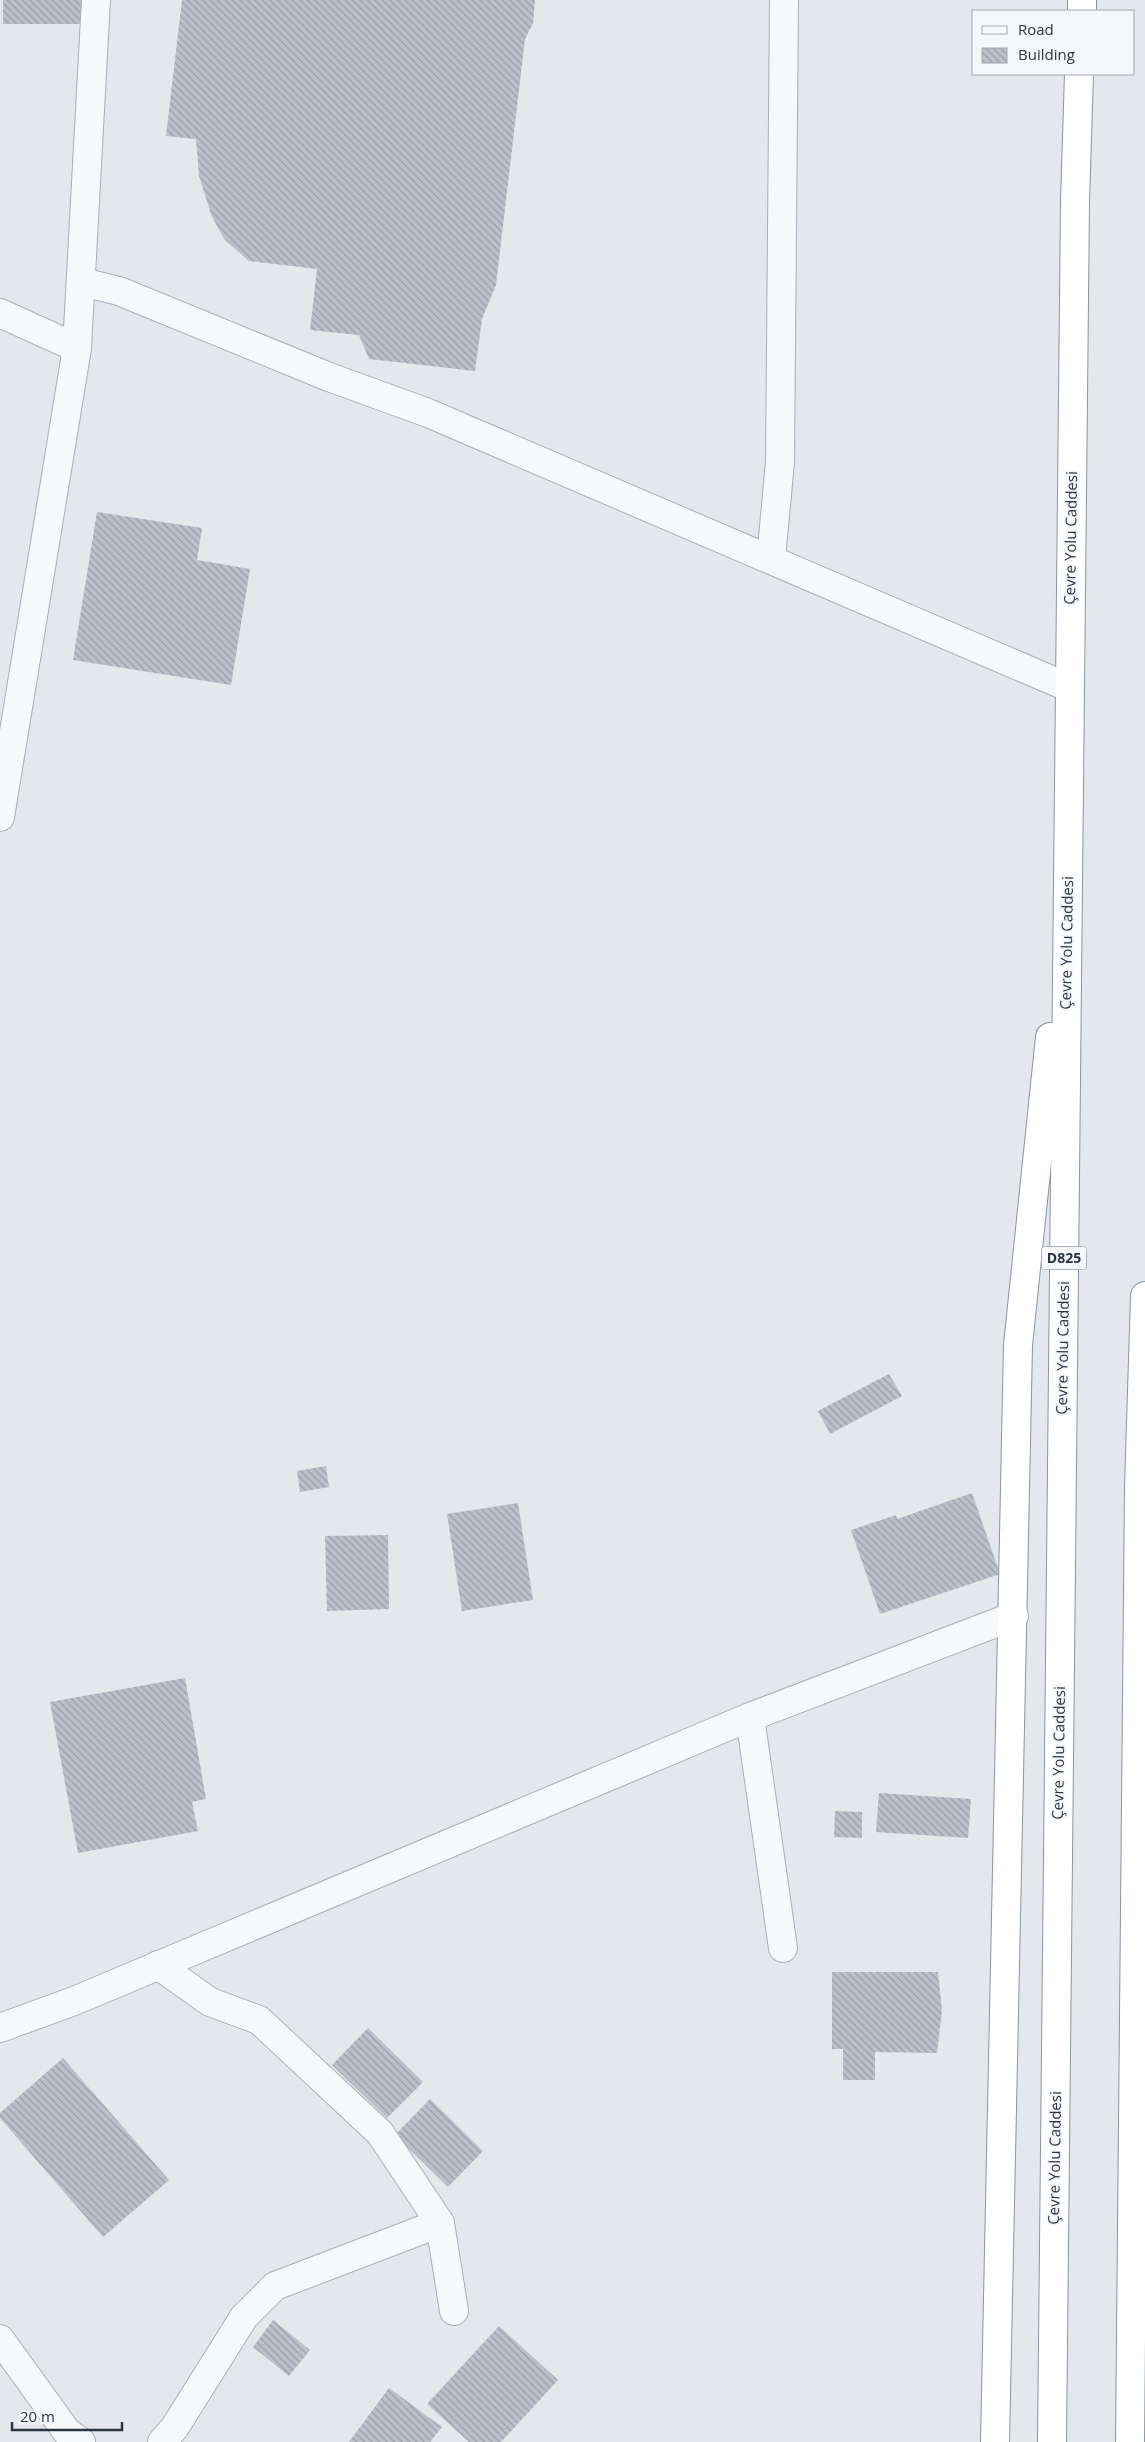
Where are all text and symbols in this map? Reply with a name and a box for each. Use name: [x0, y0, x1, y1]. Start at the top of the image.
legend: [972, 10, 1135, 75]
text: Road: [1018, 19, 1054, 39]
text: Building: [1018, 44, 1075, 64]
street label: Çevre Yolu Caddesi: [1059, 471, 1081, 605]
street label: Çevre Yolu Caddesi: [1055, 876, 1077, 1010]
road number: D825: [1042, 1246, 1086, 1270]
street label: Çevre Yolu Caddesi: [1051, 1281, 1073, 1415]
street label: Çevre Yolu Caddesi: [1047, 1686, 1069, 1820]
street label: Çevre Yolu Caddesi: [1043, 2091, 1065, 2225]
scale bar: [12, 2400, 122, 2432]
text: 20 m: [20, 2406, 55, 2426]

